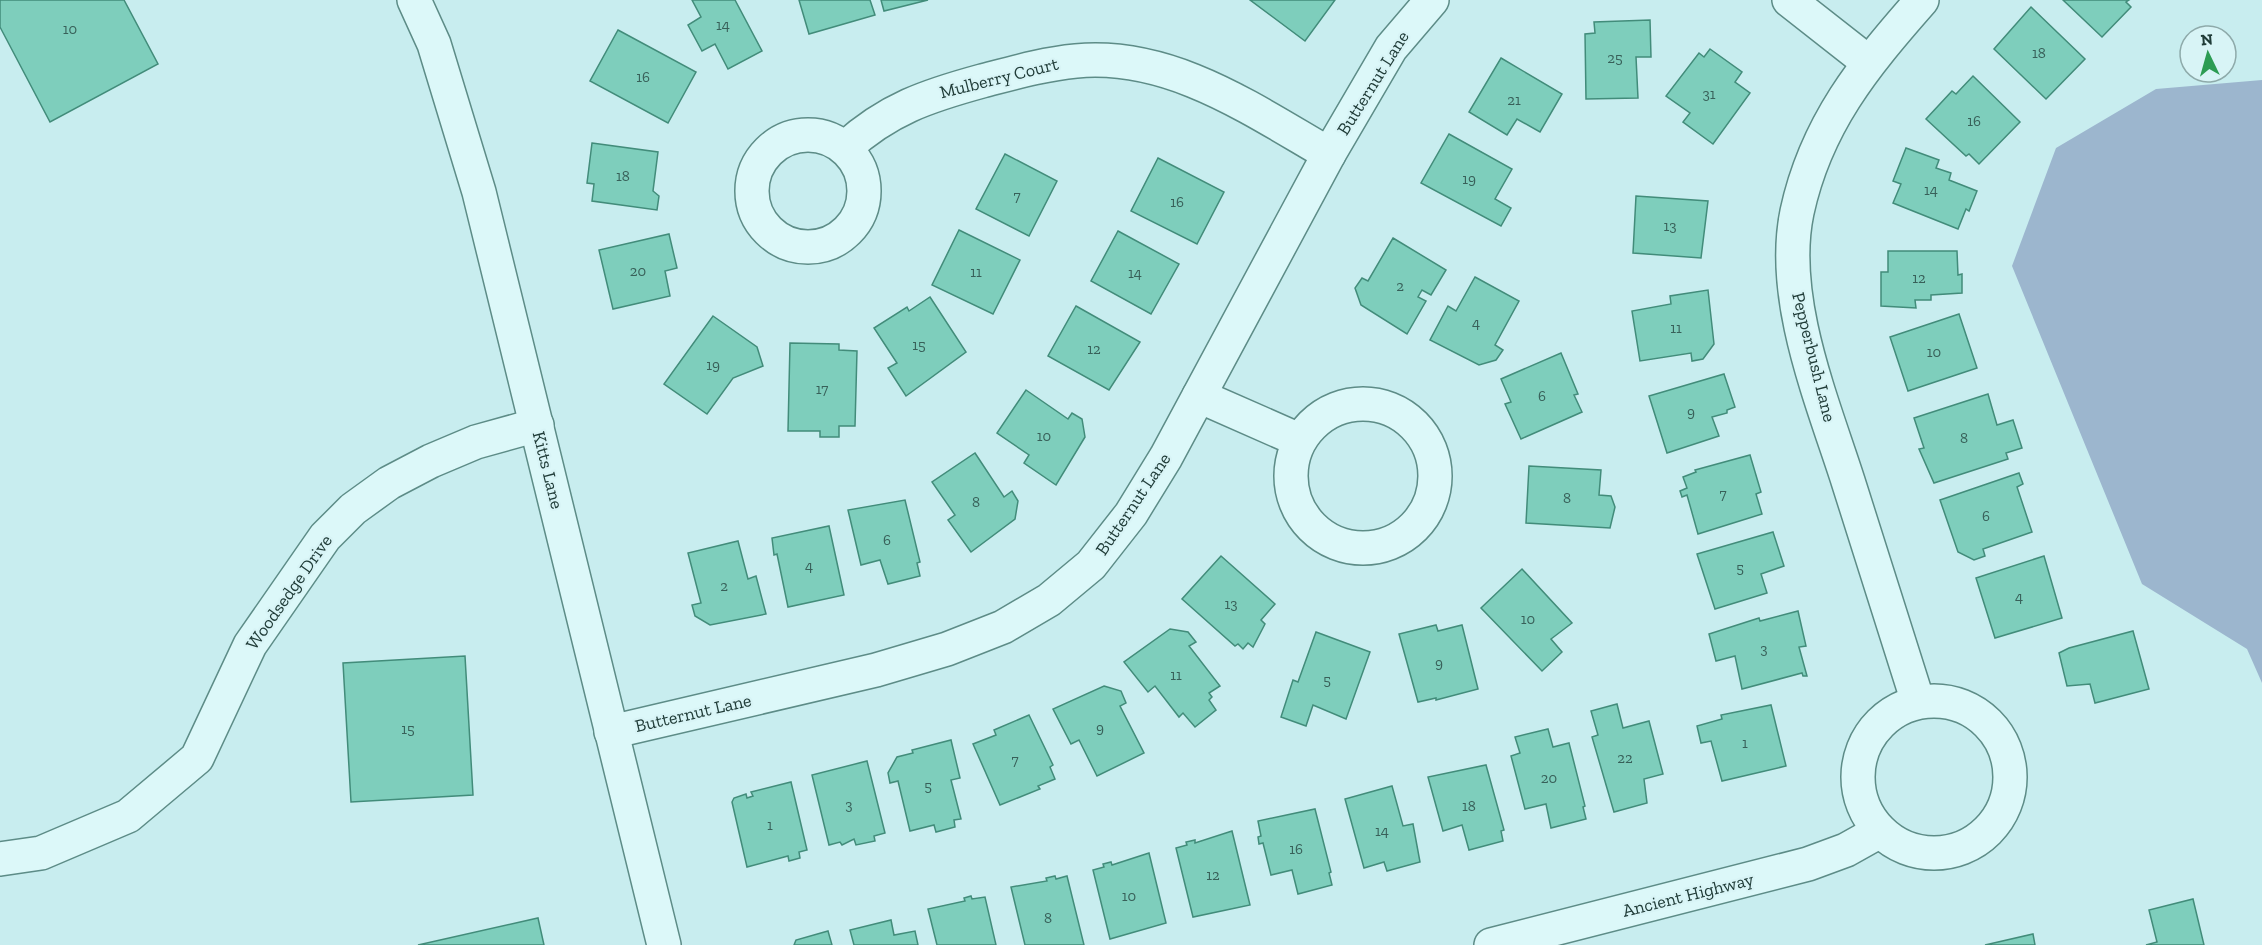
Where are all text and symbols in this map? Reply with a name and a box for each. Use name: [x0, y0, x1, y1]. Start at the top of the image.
house number: 14: [716, 16, 730, 34]
house number: 10: [63, 20, 77, 38]
north arrow: [2178, 24, 2238, 84]
street label: Butternut Lane: [1332, 27, 1414, 139]
text: N: [2200, 30, 2214, 50]
house number: 18: [2032, 44, 2046, 62]
house number: 25: [1607, 49, 1623, 67]
street label: Mulberry Court: [937, 53, 1061, 103]
house number: 16: [636, 68, 650, 86]
house number: 31: [1702, 85, 1716, 103]
house number: 21: [1507, 91, 1521, 109]
house number: 16: [1967, 112, 1981, 130]
house number: 18: [616, 167, 630, 185]
house number: 19: [1462, 170, 1476, 188]
house number: 14: [1924, 181, 1938, 199]
house number: 7: [1013, 187, 1021, 205]
house number: 16: [1170, 193, 1184, 211]
house number: 13: [1663, 217, 1677, 235]
house number: 20: [630, 262, 646, 280]
house number: 11: [970, 263, 982, 281]
house number: 14: [1128, 264, 1142, 282]
house number: 12: [1912, 269, 1926, 287]
house number: 2: [1396, 277, 1404, 295]
street label: Pepperbush Lane: [1787, 290, 1841, 424]
house number: 4: [1472, 314, 1480, 332]
house number: 11: [1670, 319, 1682, 337]
house number: 15: [912, 336, 926, 354]
house number: 12: [1087, 340, 1101, 358]
house number: 10: [1927, 343, 1941, 361]
house number: 19: [706, 356, 720, 374]
house number: 17: [816, 380, 828, 398]
house number: 6: [1538, 387, 1546, 405]
house number: 9: [1687, 403, 1695, 421]
house number: 10: [1037, 427, 1051, 445]
street label: Kitts Lane: [528, 429, 568, 511]
house number: 8: [1960, 429, 1968, 447]
street label: Butternut Lane: [1091, 449, 1175, 559]
house number: 7: [1719, 485, 1727, 503]
house number: 8: [1563, 489, 1571, 507]
house number: 8: [972, 493, 980, 511]
house number: 6: [1982, 507, 1990, 525]
street label: Woodsedge Drive: [241, 530, 337, 654]
house number: 6: [883, 531, 891, 549]
house number: 4: [805, 557, 813, 575]
house number: 5: [1736, 559, 1744, 577]
house number: 2: [720, 577, 728, 595]
house number: 4: [2015, 588, 2023, 606]
house number: 13: [1224, 595, 1238, 613]
house number: 10: [1521, 610, 1535, 628]
house number: 3: [1760, 640, 1768, 658]
house number: 9: [1435, 654, 1443, 672]
house number: 11: [1170, 666, 1182, 684]
house number: 5: [1323, 671, 1331, 689]
street label: Butternut Lane: [633, 689, 753, 737]
house number: 9: [1096, 719, 1104, 737]
house number: 15: [401, 720, 415, 738]
house number: 1: [1742, 734, 1748, 752]
house number: 22: [1617, 749, 1633, 767]
house number: 7: [1011, 751, 1019, 769]
house number: 20: [1541, 769, 1557, 787]
house number: 5: [924, 777, 932, 795]
house number: 3: [845, 796, 853, 814]
house number: 18: [1462, 797, 1476, 815]
house number: 1: [767, 816, 773, 834]
house number: 14: [1375, 822, 1389, 840]
house number: 16: [1289, 840, 1303, 858]
house number: 12: [1206, 866, 1220, 884]
street label: Ancient Highway: [1620, 868, 1757, 922]
house number: 10: [1122, 887, 1136, 905]
house number: 8: [1044, 909, 1052, 927]

